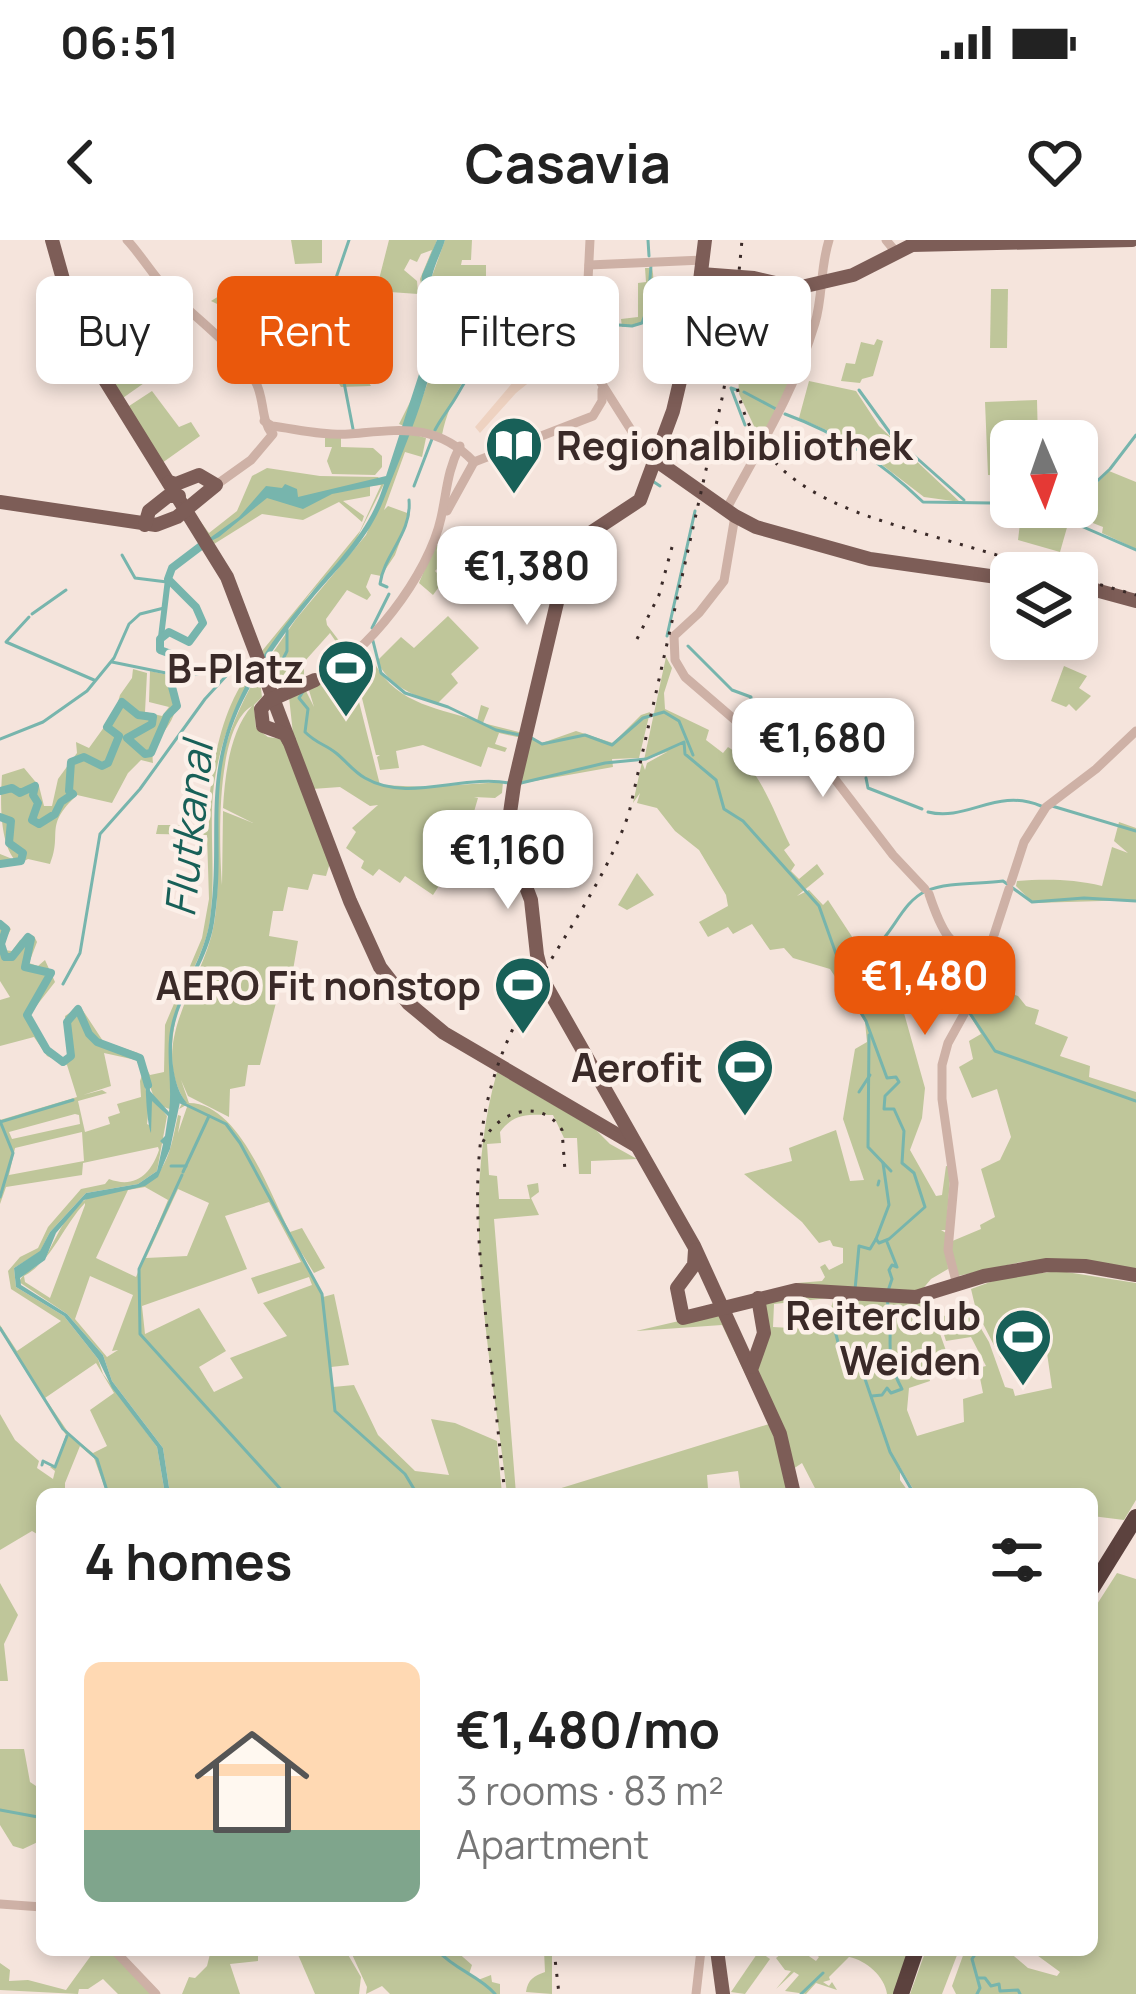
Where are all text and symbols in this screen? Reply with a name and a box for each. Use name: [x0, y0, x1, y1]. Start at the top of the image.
text: 06:51: [60, 11, 179, 73]
text: Casavia: [465, 125, 671, 199]
icon: back: [48, 129, 114, 195]
icon: heart: [1022, 129, 1088, 195]
chip: Buy: [36, 276, 193, 384]
chip: Rent: [217, 276, 393, 384]
chip: Filters: [417, 276, 619, 384]
chip: New: [643, 276, 811, 384]
library icon: Regionalbibliothek: [483, 414, 545, 496]
place label: Regionalbibliothek: [556, 418, 914, 472]
north arrow: [990, 420, 1098, 528]
map controls: [990, 420, 1098, 660]
pin: €1,380: [429, 526, 625, 628]
text: €1,380: [464, 538, 590, 592]
button: layers: [990, 552, 1098, 660]
sports icon: B-Platz: [315, 637, 377, 719]
place label: B-Platz: [167, 641, 304, 695]
pin: €1,680: [725, 698, 921, 800]
text: €1,680: [759, 710, 887, 764]
water label: Flutkanal: [150, 734, 227, 919]
pin: €1,160: [410, 810, 606, 912]
text: €1,160: [450, 822, 566, 876]
pin: €1,480: [827, 936, 1023, 1038]
text: €1,480: [861, 948, 989, 1002]
sports icon: AERO Fit nonstop: [492, 954, 554, 1036]
place label: AERO Fit nonstop: [156, 958, 481, 1012]
sports icon: Aerofit: [714, 1036, 776, 1118]
place label: Aerofit: [571, 1040, 703, 1094]
place label: Reiterclub Weiden: [785, 1288, 981, 1387]
sports icon: Reiterclub Weiden: [992, 1306, 1054, 1388]
text: 4 homes: [84, 1526, 292, 1595]
icon: filters: [984, 1527, 1050, 1593]
text: €1,480/mo: [456, 1694, 720, 1763]
icon: home: [180, 1710, 324, 1854]
text: 3 rooms · 83 m²: [456, 1763, 724, 1817]
text: Apartment: [456, 1817, 649, 1871]

